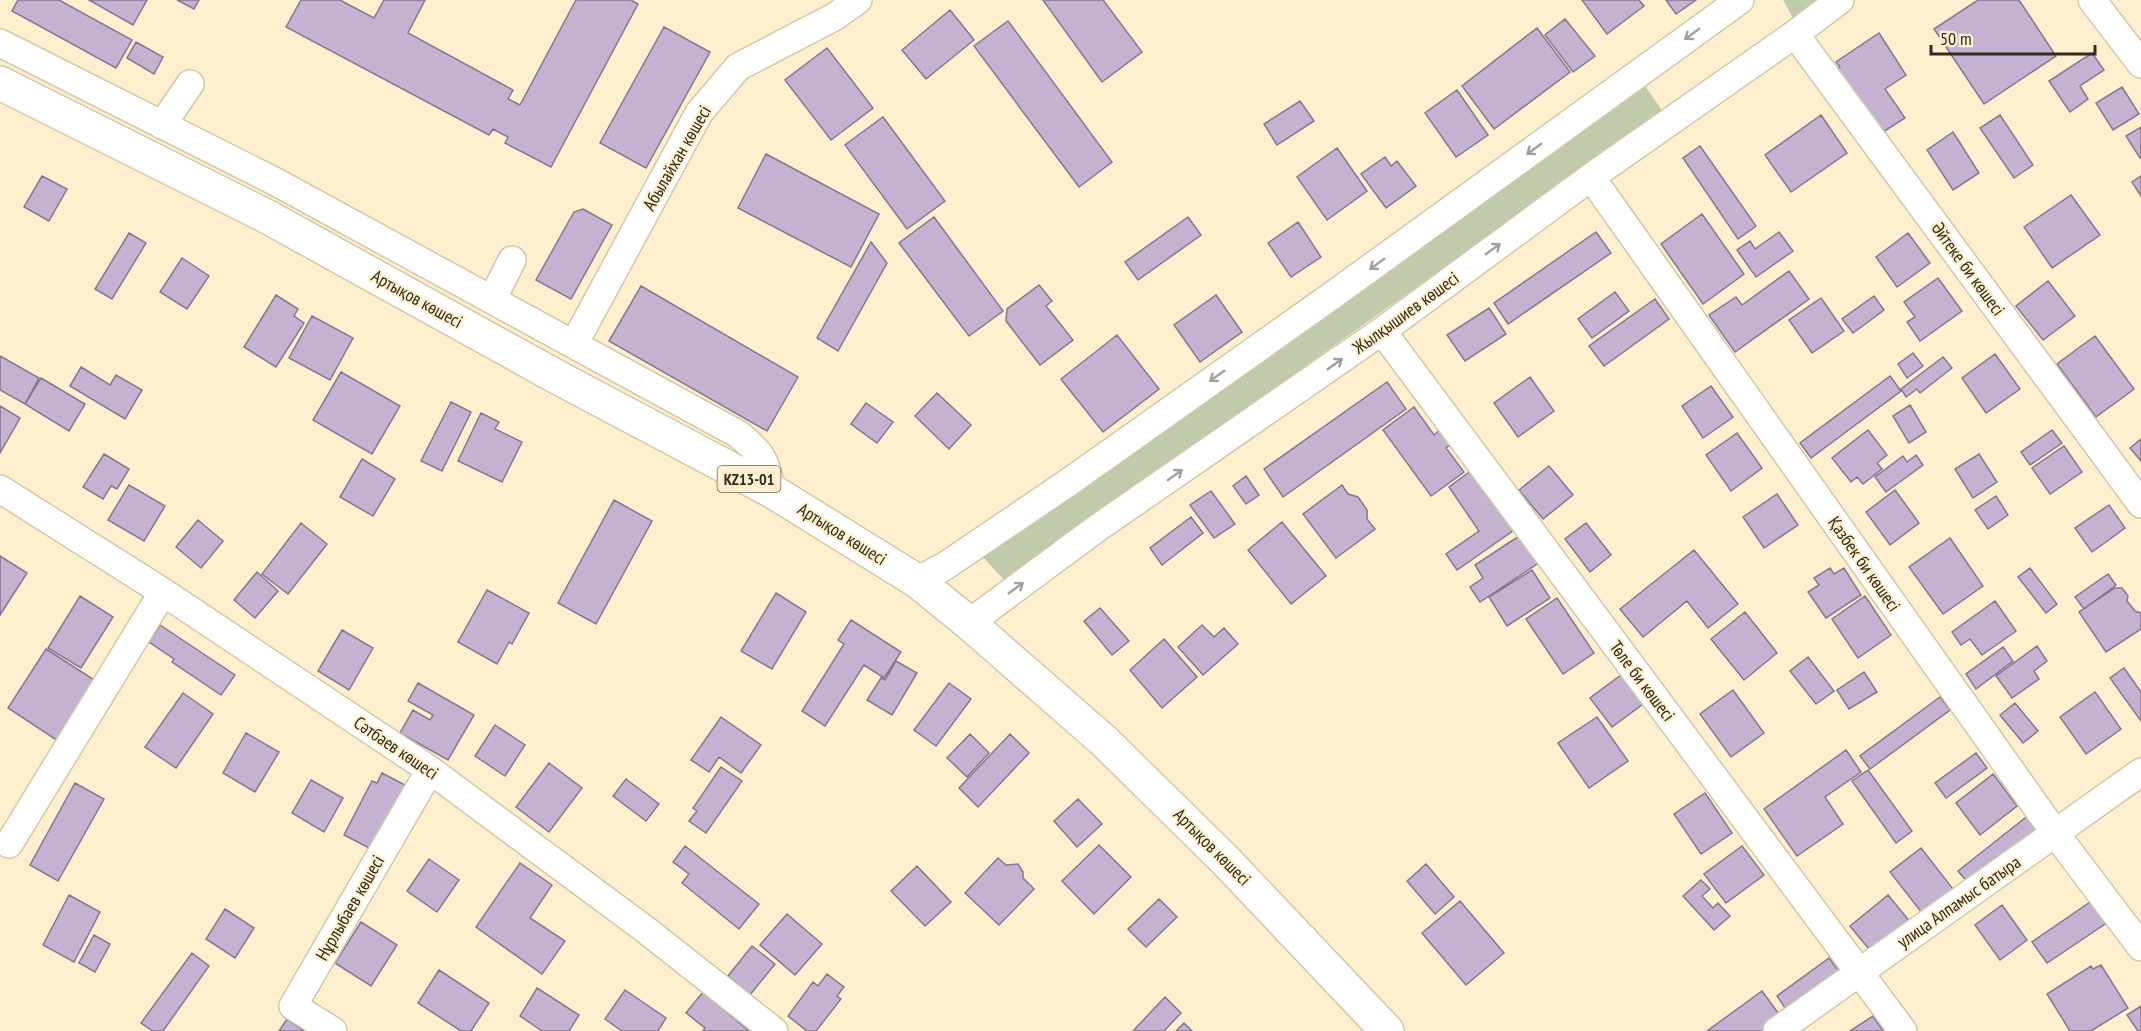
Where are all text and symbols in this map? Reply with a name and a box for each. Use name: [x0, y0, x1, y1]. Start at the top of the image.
scale bar: [1931, 18, 2094, 56]
text: 50 m: [1940, 27, 1972, 50]
one-way arrow: [1685, 28, 1701, 41]
street label: Абылайхан көшесі: [637, 101, 716, 214]
one-way arrow: [1527, 143, 1543, 155]
street label: Әйтеке би көшесі: [1927, 217, 2010, 320]
one-way arrow: [1484, 243, 1500, 256]
one-way arrow: [1369, 257, 1385, 270]
street label: Артықов көшесі: [368, 264, 467, 333]
street label: Жылқышиев көшесі: [1347, 266, 1463, 359]
one-way arrow: [1326, 358, 1342, 370]
one-way arrow: [1210, 370, 1226, 382]
road number: KZ13-01: [718, 466, 780, 492]
one-way arrow: [1166, 469, 1182, 481]
street label: Артықов көшесі: [794, 497, 891, 570]
street label: Қазбек би көшесі: [1823, 512, 1906, 616]
one-way arrow: [1008, 582, 1024, 595]
street label: Төле би көшесі: [1605, 636, 1680, 726]
street label: Сәтбаев көшесі: [349, 711, 443, 784]
street label: Артықов көшесі: [1169, 803, 1256, 890]
street label: улица Алпамыс батыра: [1892, 850, 2025, 953]
street label: Нұрлыбаев көшесі: [310, 851, 389, 965]

